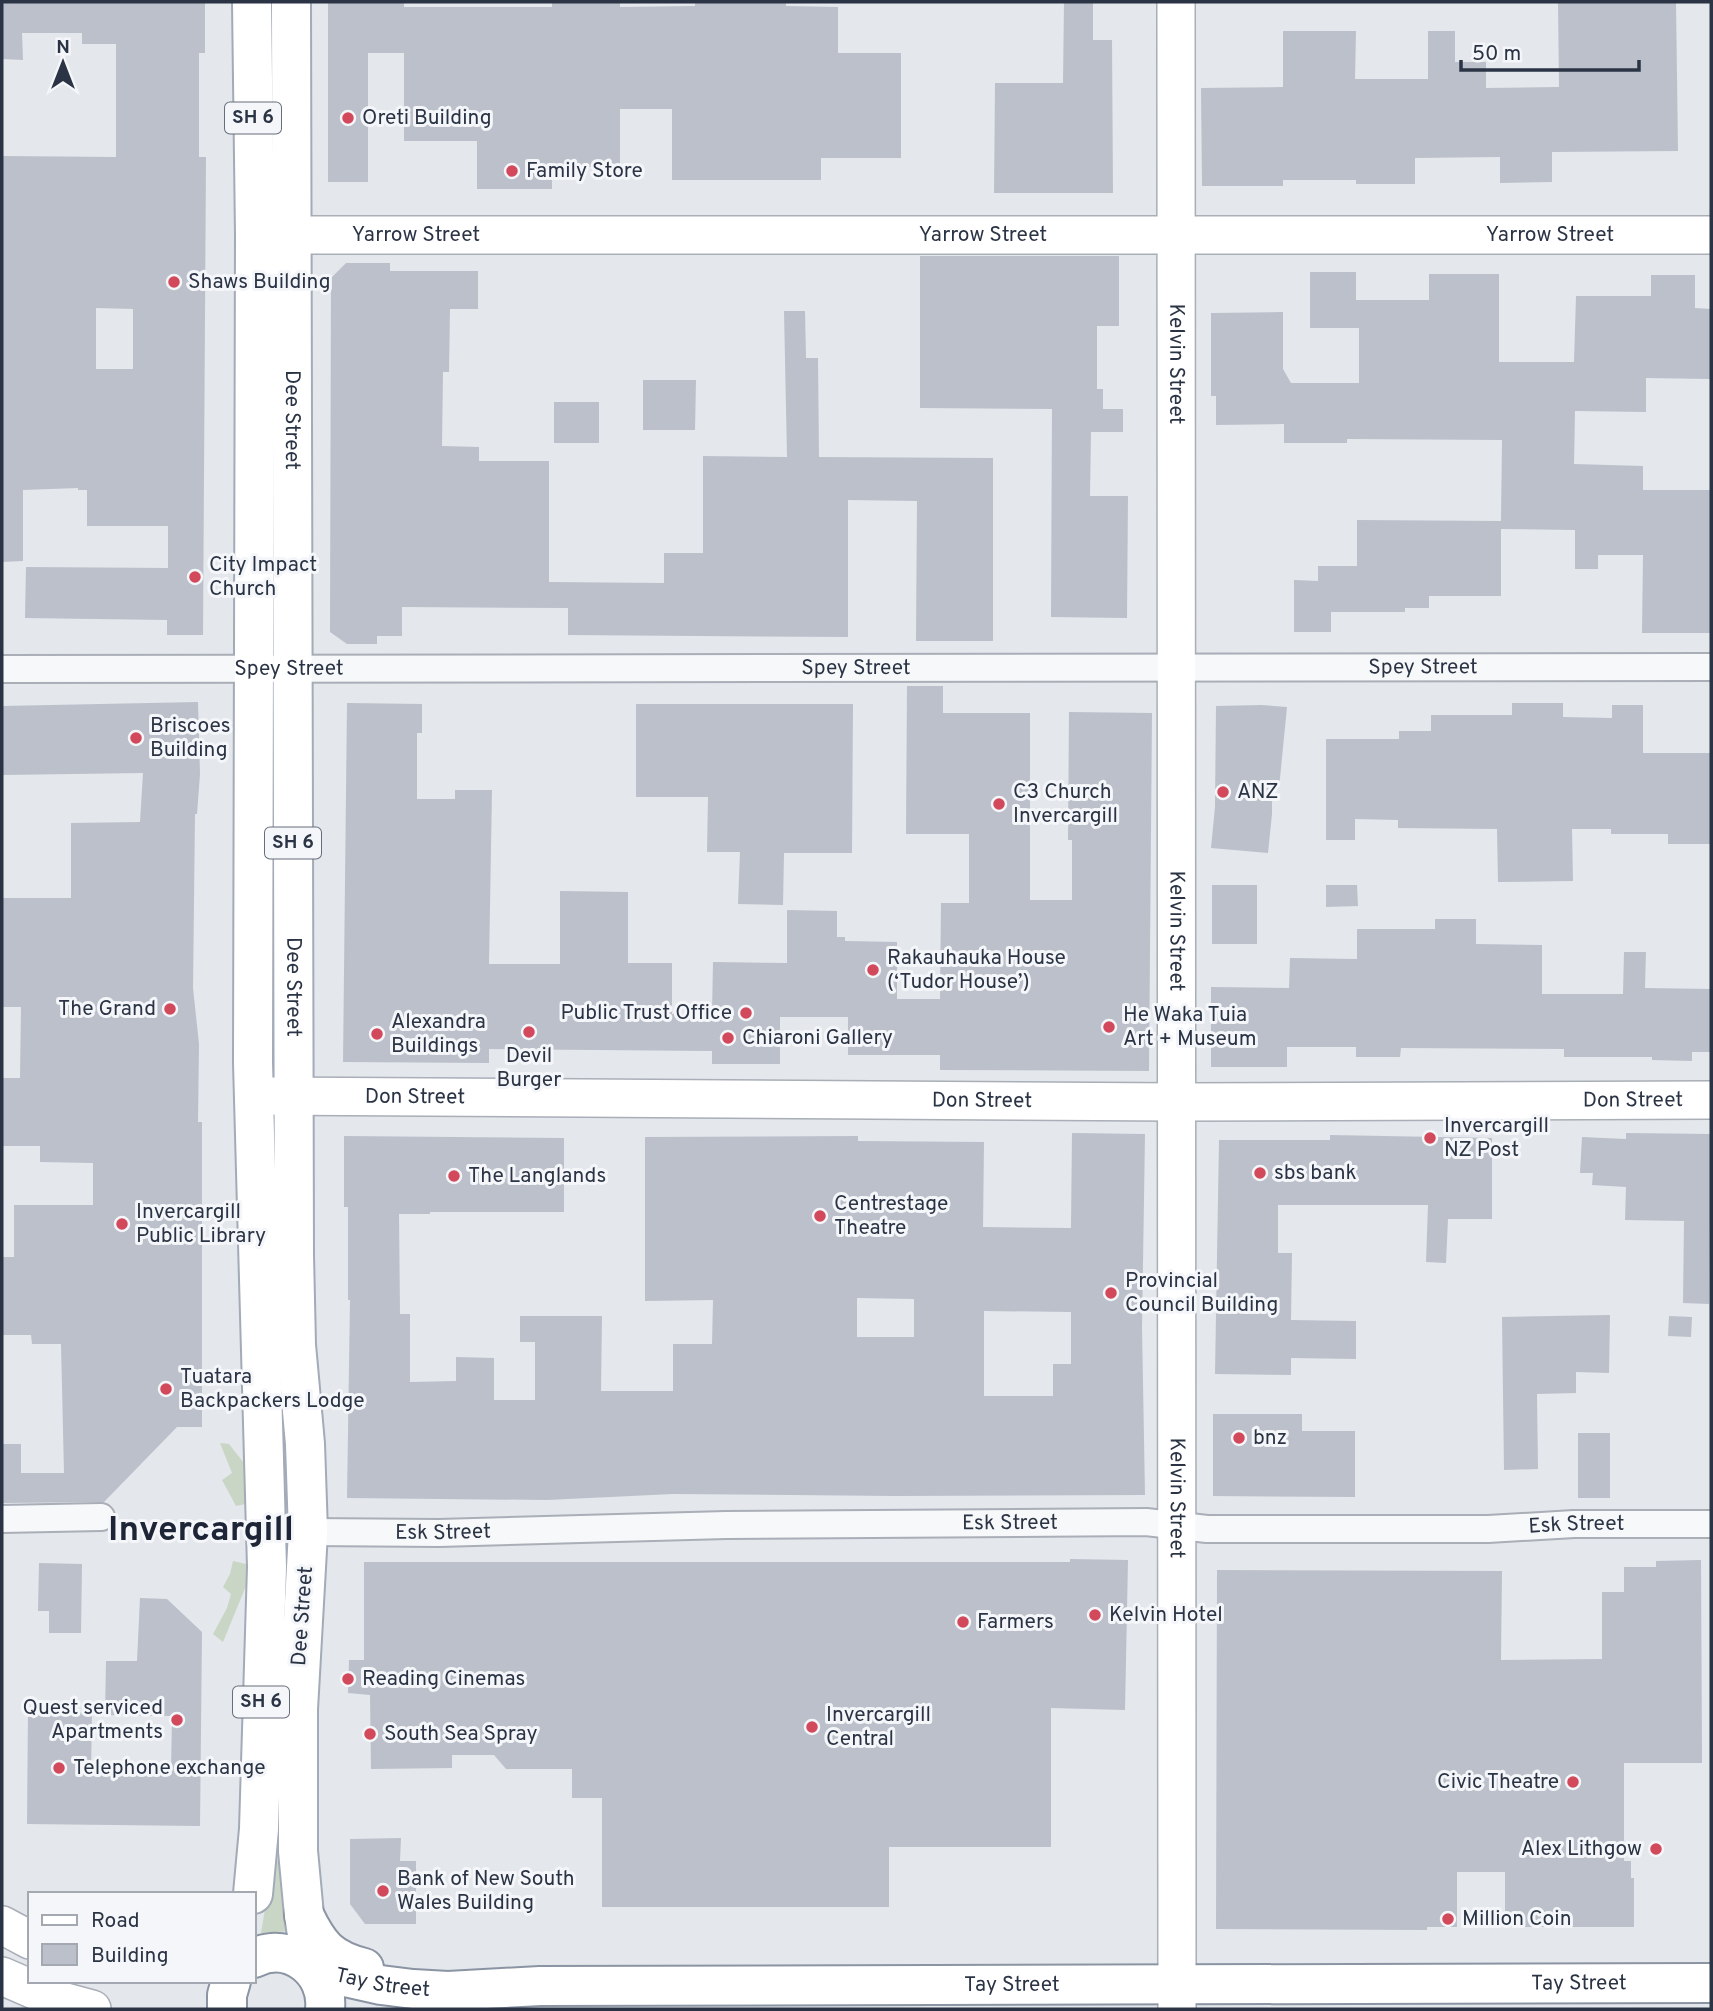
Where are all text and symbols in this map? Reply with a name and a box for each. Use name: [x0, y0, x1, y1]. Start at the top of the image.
north arrow: [28, 28, 98, 98]
scale bar: [1461, 28, 1640, 72]
text: N: [56, 36, 70, 60]
text: 50 m: [1472, 41, 1521, 68]
road number: SH 6: [225, 102, 281, 134]
place label: Oreti Building: [362, 105, 491, 132]
marker: Oreti Building: [340, 110, 356, 126]
place label: Family Store: [526, 158, 643, 185]
marker: Family Store: [504, 163, 520, 179]
street label: Yarrow Street: [352, 222, 480, 249]
street label: Yarrow Street: [919, 222, 1047, 249]
street label: Yarrow Street: [1486, 222, 1614, 249]
place label: Shaws Building: [188, 269, 331, 296]
marker: Shaws Building: [166, 274, 182, 290]
street label: Kelvin Street: [1163, 304, 1190, 424]
street label: Dee Street: [278, 370, 306, 470]
place label: City Impact Church: [209, 552, 317, 603]
marker: City Impact Church: [187, 569, 203, 585]
street label: Spey Street: [801, 654, 911, 682]
street label: Spey Street: [1368, 654, 1478, 681]
street label: Spey Street: [234, 655, 344, 682]
place label: Briscoes Building: [150, 713, 231, 764]
marker: Briscoes Building: [128, 730, 144, 746]
place label: C3 Church Invercargill: [1013, 779, 1118, 830]
place label: ANZ: [1237, 779, 1279, 806]
marker: ANZ: [1215, 784, 1231, 800]
marker: C3 Church Invercargill: [991, 796, 1007, 812]
road number: SH 6: [265, 828, 321, 858]
street label: Kelvin Street: [1163, 871, 1190, 991]
street label: Dee Street: [280, 937, 307, 1037]
place label: Rakauhauka House (‘Tudor House’): [887, 945, 1066, 996]
marker: Rakauhauka House (‘Tudor House’): [865, 962, 881, 978]
place label: The Grand: [58, 996, 156, 1023]
place label: Public Trust Office: [561, 1000, 732, 1027]
marker: The Grand: [162, 1001, 178, 1017]
place label: He Waka Tuia Art + Museum: [1123, 1002, 1257, 1053]
marker: Public Trust Office: [738, 1005, 754, 1021]
place label: Alexandra Buildings: [391, 1009, 486, 1060]
marker: He Waka Tuia Art + Museum: [1101, 1019, 1117, 1035]
marker: Devil Burger: [521, 1024, 537, 1040]
place label: Chiaroni Gallery: [742, 1025, 893, 1052]
marker: Alexandra Buildings: [369, 1026, 385, 1042]
marker: Chiaroni Gallery: [720, 1030, 736, 1046]
place label: Devil Burger: [497, 1043, 561, 1094]
street label: Don Street: [365, 1083, 465, 1111]
street label: Don Street: [932, 1087, 1032, 1115]
street label: Don Street: [1583, 1087, 1683, 1114]
place label: Invercargill NZ Post: [1444, 1113, 1549, 1164]
marker: Invercargill NZ Post: [1422, 1130, 1438, 1146]
place label: sbs bank: [1274, 1160, 1357, 1187]
place label: The Langlands: [468, 1163, 606, 1190]
marker: sbs bank: [1252, 1165, 1268, 1181]
marker: The Langlands: [446, 1168, 462, 1184]
place label: Centrestage Theatre: [834, 1191, 948, 1242]
place label: Invercargill Public Library: [136, 1199, 266, 1250]
marker: Centrestage Theatre: [812, 1208, 828, 1224]
marker: Invercargill Public Library: [114, 1216, 130, 1232]
place label: Provincial Council Building: [1125, 1268, 1278, 1319]
marker: Provincial Council Building: [1103, 1285, 1119, 1301]
place label: Tuatara Backpackers Lodge: [180, 1364, 365, 1415]
marker: Tuatara Backpackers Lodge: [158, 1381, 174, 1397]
place label: bnz: [1253, 1425, 1287, 1452]
marker: bnz: [1231, 1430, 1247, 1446]
street label: Kelvin Street: [1163, 1438, 1190, 1558]
district label: Invercargill: [108, 1509, 294, 1553]
street label: Esk Street: [962, 1509, 1058, 1537]
street label: Esk Street: [1528, 1510, 1624, 1540]
street label: Esk Street: [395, 1518, 491, 1547]
street label: Dee Street: [286, 1565, 320, 1667]
place label: Kelvin Hotel: [1109, 1602, 1223, 1629]
marker: Kelvin Hotel: [1087, 1607, 1103, 1623]
place label: Farmers: [977, 1609, 1054, 1636]
marker: Farmers: [955, 1614, 971, 1630]
place label: Reading Cinemas: [362, 1666, 525, 1693]
marker: Reading Cinemas: [340, 1671, 356, 1687]
road number: SH 6: [233, 1686, 289, 1718]
place label: Quest serviced Apartments: [23, 1695, 163, 1746]
place label: Invercargill Central: [826, 1702, 931, 1753]
marker: Quest serviced Apartments: [169, 1712, 185, 1728]
marker: Invercargill Central: [804, 1719, 820, 1735]
place label: South Sea Spray: [384, 1721, 538, 1748]
marker: South Sea Spray: [362, 1726, 378, 1742]
place label: Telephone exchange: [73, 1755, 265, 1782]
marker: Telephone exchange: [51, 1760, 67, 1776]
place label: Civic Theatre: [1437, 1769, 1559, 1796]
marker: Civic Theatre: [1565, 1774, 1581, 1790]
place label: Alex Lithgow: [1521, 1836, 1642, 1863]
marker: Alex Lithgow: [1648, 1841, 1664, 1857]
place label: Bank of New South Wales Building: [397, 1866, 575, 1917]
marker: Bank of New South Wales Building: [375, 1883, 391, 1899]
legend: [28, 1892, 256, 1983]
place label: Million Coin: [1462, 1906, 1572, 1933]
text: Road: [91, 1908, 140, 1935]
marker: Million Coin: [1440, 1911, 1456, 1927]
text: Building: [91, 1943, 169, 1970]
street label: Tay Street: [333, 1962, 431, 2003]
street label: Tay Street: [1531, 1970, 1627, 1997]
street label: Tay Street: [964, 1971, 1060, 1998]

